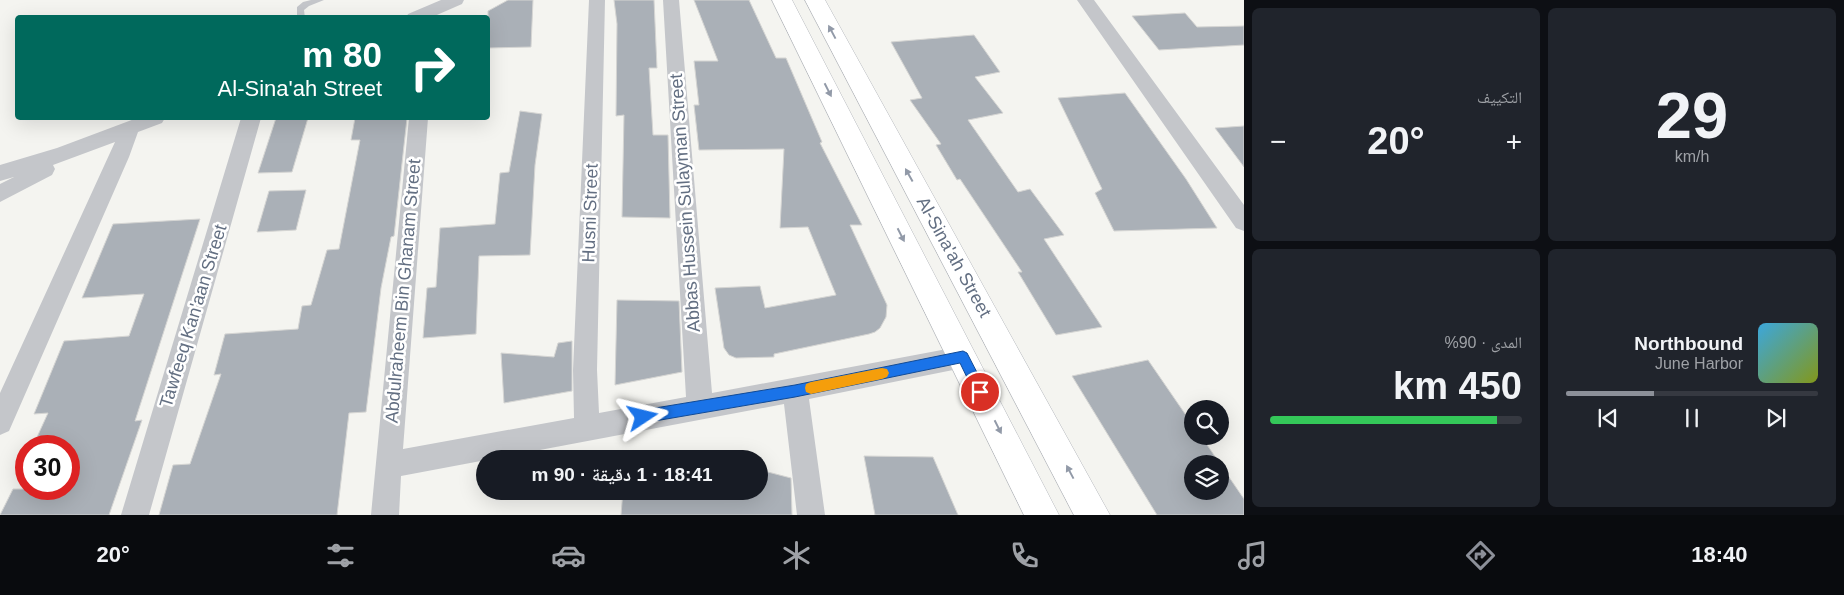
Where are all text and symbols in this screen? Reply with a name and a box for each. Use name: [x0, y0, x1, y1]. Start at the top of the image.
one-way arrow: [828, 25, 836, 39]
text: 80 m: [302, 35, 382, 74]
icon: right: [400, 35, 465, 100]
street label: Abbas Hussein Sulayman Street: [666, 73, 704, 333]
text: Al-Sina'ah Street: [218, 76, 382, 101]
text: 29: [1656, 79, 1728, 152]
one-way arrow: [824, 83, 832, 97]
text: التكييف: [1477, 89, 1522, 106]
text: 20°: [1367, 120, 1425, 162]
text: −: [1270, 126, 1286, 157]
text: +: [1506, 126, 1522, 157]
text: km/h: [1675, 148, 1709, 165]
street label: Abdulraheem Bin Ghanam Street: [381, 158, 425, 424]
street label: Husni Street: [578, 163, 602, 263]
one-way arrow: [905, 168, 913, 182]
street label: Al-Sina'ah Street: [913, 193, 995, 321]
street label: Tawfeeq Kan'aan Street: [156, 222, 230, 410]
one-way arrow: [897, 228, 905, 242]
text: Northbound: [1634, 333, 1743, 354]
text: المدى · 90%: [1444, 334, 1522, 351]
text: June Harbor: [1655, 355, 1743, 372]
text: 450 km: [1393, 365, 1522, 407]
pin: [959, 371, 1001, 413]
icon: arrive: [966, 378, 994, 406]
position arrow: [616, 390, 668, 442]
map controls: [1184, 400, 1229, 500]
button: search: [1184, 400, 1229, 445]
icon: previous: [1594, 404, 1622, 432]
icon: pause: [1678, 404, 1706, 432]
icon: next: [1762, 404, 1790, 432]
one-way arrow: [994, 420, 1002, 434]
speed limit sign: 30: [15, 435, 80, 500]
button: layers: [1184, 455, 1229, 500]
text: 18:41 · 1 دقيقة · 90 m: [531, 464, 713, 485]
one-way arrow: [1066, 465, 1074, 479]
icon: filters: [323, 538, 358, 573]
icon: car: [551, 538, 586, 573]
icon: climate: [779, 538, 814, 573]
icon: phone: [1007, 538, 1042, 573]
icon: music: [1235, 538, 1270, 573]
icon: directions: [1463, 538, 1498, 573]
text: 20°: [97, 542, 130, 567]
text: 18:40: [1691, 542, 1747, 567]

